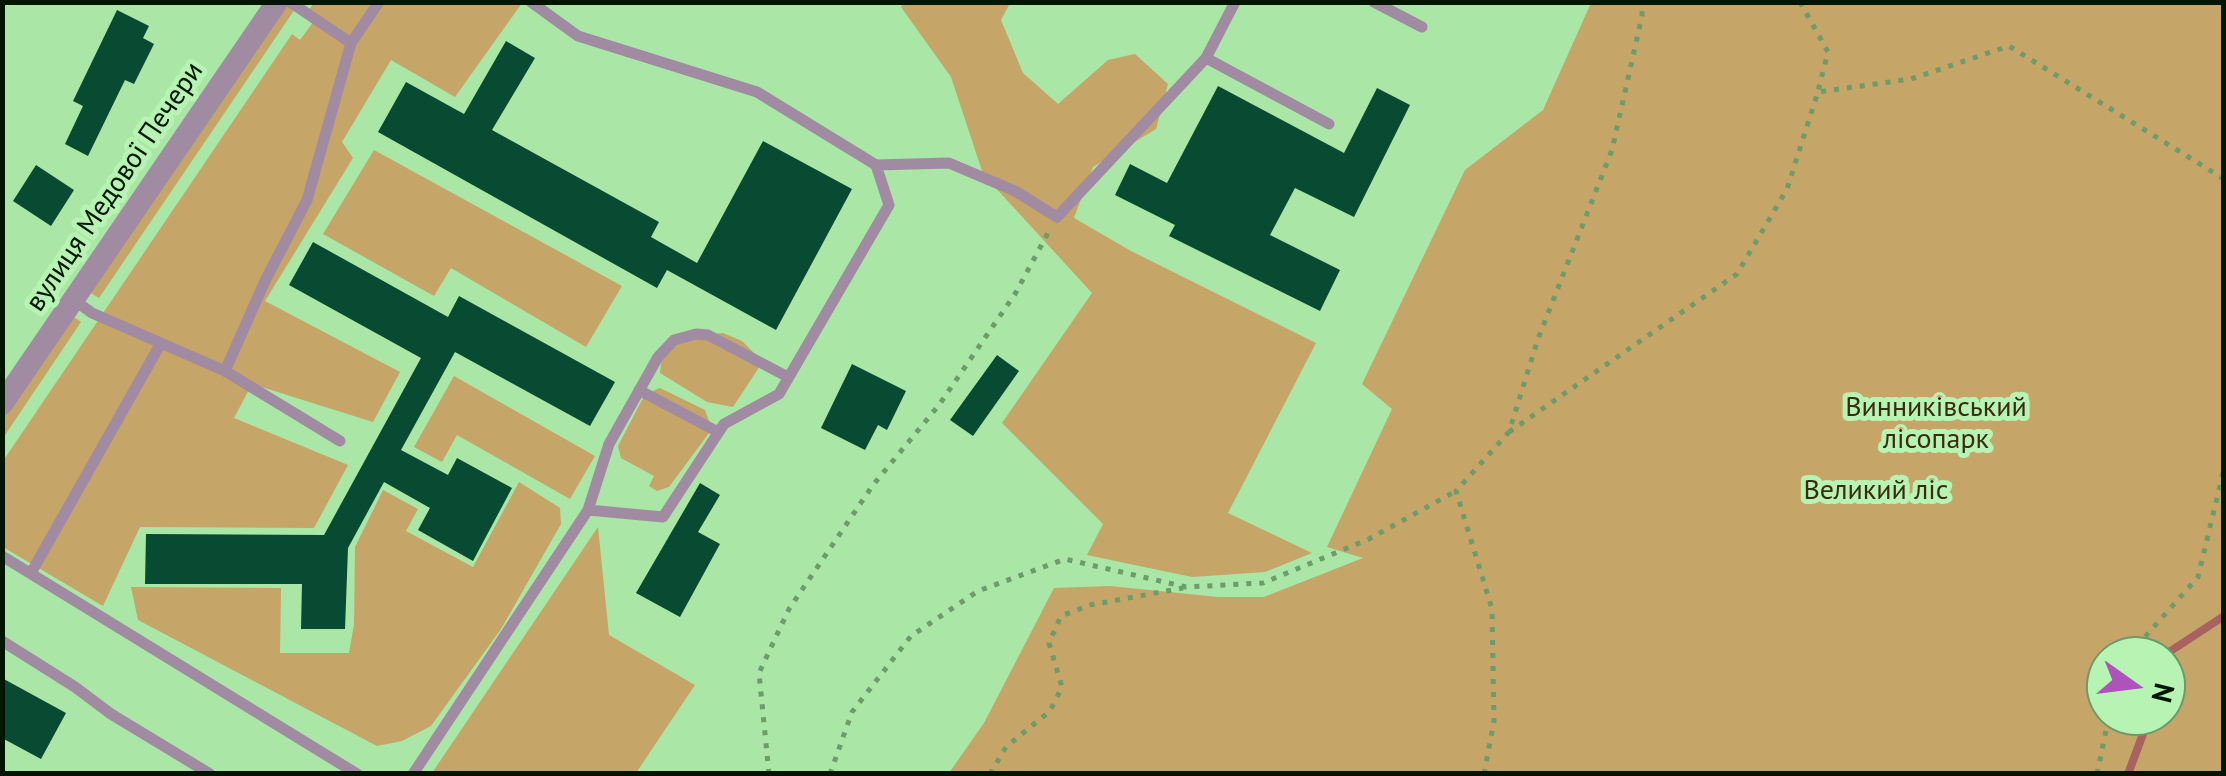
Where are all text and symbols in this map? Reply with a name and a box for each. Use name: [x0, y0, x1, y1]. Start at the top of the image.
street label: вулиця Медової Печери: [19, 56, 211, 318]
park label: Винниківський лісопарк: [1845, 391, 2027, 457]
park label: Великий ліс: [1804, 474, 1948, 508]
north arrow: [2086, 636, 2186, 736]
text: N: [2143, 679, 2184, 706]

